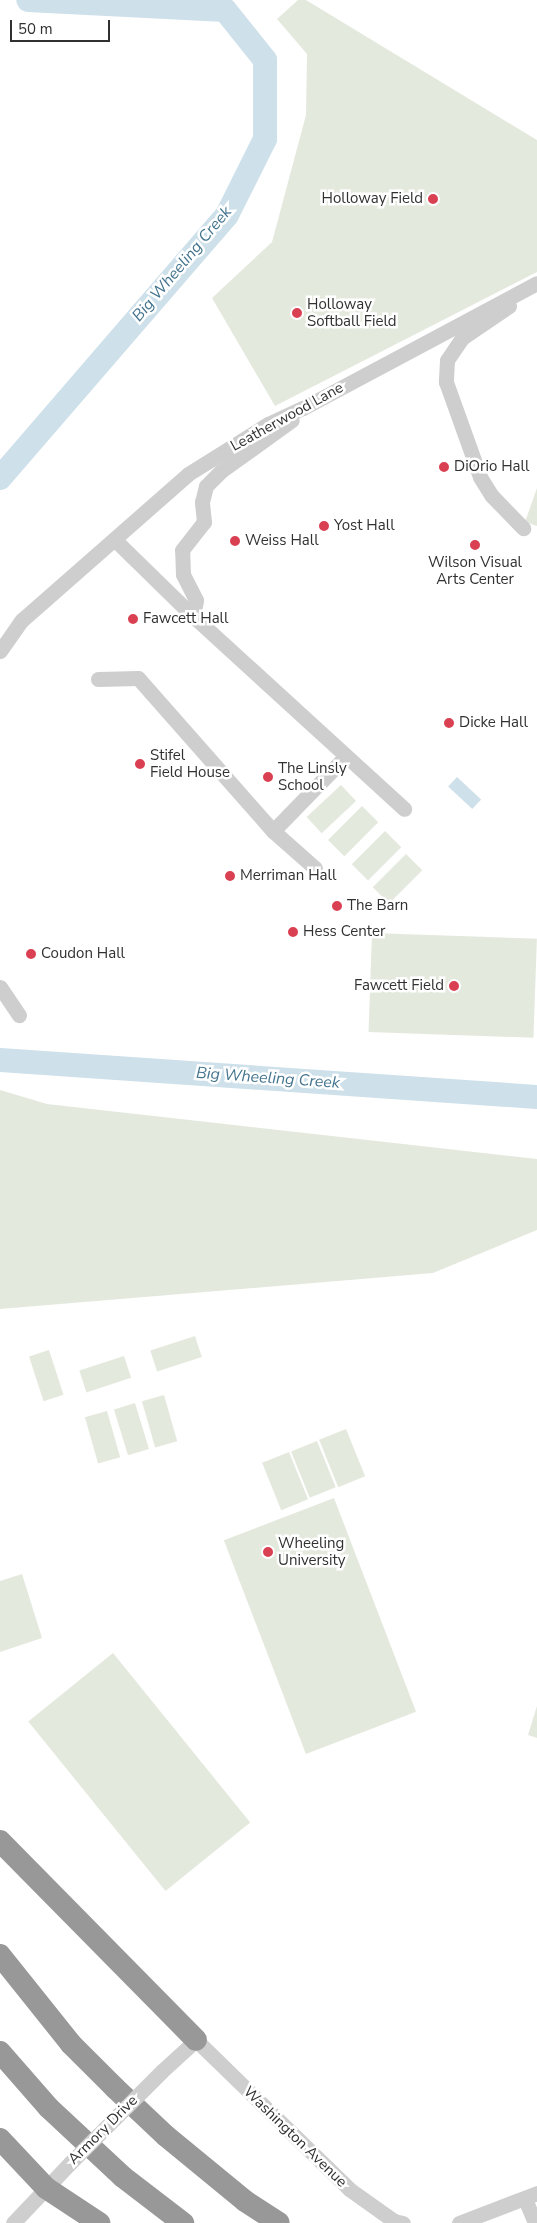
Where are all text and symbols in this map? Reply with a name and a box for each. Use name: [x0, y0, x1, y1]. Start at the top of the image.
scale bar: [12, 10, 112, 42]
text: 50 m: [18, 19, 53, 39]
place label: Holloway Field: [322, 190, 423, 208]
marker: Holloway Field: [427, 193, 439, 205]
water label: Big Wheeling Creek: [128, 203, 236, 325]
place label: Holloway Softball Field: [307, 295, 397, 330]
marker: Holloway Softball Field: [291, 307, 303, 319]
street label: Leatherwood Lane: [228, 379, 346, 455]
place label: DiOrio Hall: [454, 458, 529, 476]
marker: DiOrio Hall: [438, 461, 450, 473]
place label: Yost Hall: [334, 517, 395, 535]
marker: Yost Hall: [318, 520, 330, 532]
place label: Weiss Hall: [245, 532, 319, 550]
marker: Weiss Hall: [229, 535, 241, 547]
marker: Wilson Visual Arts Center: [469, 539, 481, 551]
place label: Wilson Visual Arts Center: [428, 553, 522, 588]
place label: Fawcett Hall: [143, 610, 228, 628]
marker: Fawcett Hall: [127, 613, 139, 625]
place label: Dicke Hall: [459, 714, 528, 732]
marker: Dicke Hall: [443, 717, 455, 729]
place label: Stifel Field House: [150, 746, 230, 781]
marker: Stifel Field House: [134, 758, 146, 770]
place label: The Linsly School: [278, 759, 347, 794]
marker: The Linsly School: [262, 771, 274, 783]
place label: Merriman Hall: [240, 867, 336, 885]
marker: Merriman Hall: [224, 870, 236, 882]
place label: The Barn: [347, 897, 408, 915]
marker: The Barn: [331, 900, 343, 912]
place label: Hess Center: [303, 923, 385, 941]
marker: Hess Center: [287, 926, 299, 938]
place label: Coudon Hall: [41, 945, 125, 963]
marker: Coudon Hall: [25, 948, 37, 960]
place label: Fawcett Field: [354, 977, 444, 995]
marker: Fawcett Field: [448, 980, 460, 992]
water label: Big Wheeling Creek: [195, 1063, 341, 1093]
place label: Wheeling University: [278, 1534, 346, 1569]
marker: Wheeling University: [262, 1546, 274, 1558]
street label: Washington Avenue: [239, 2083, 351, 2191]
street label: Armory Drive: [65, 2092, 141, 2168]

